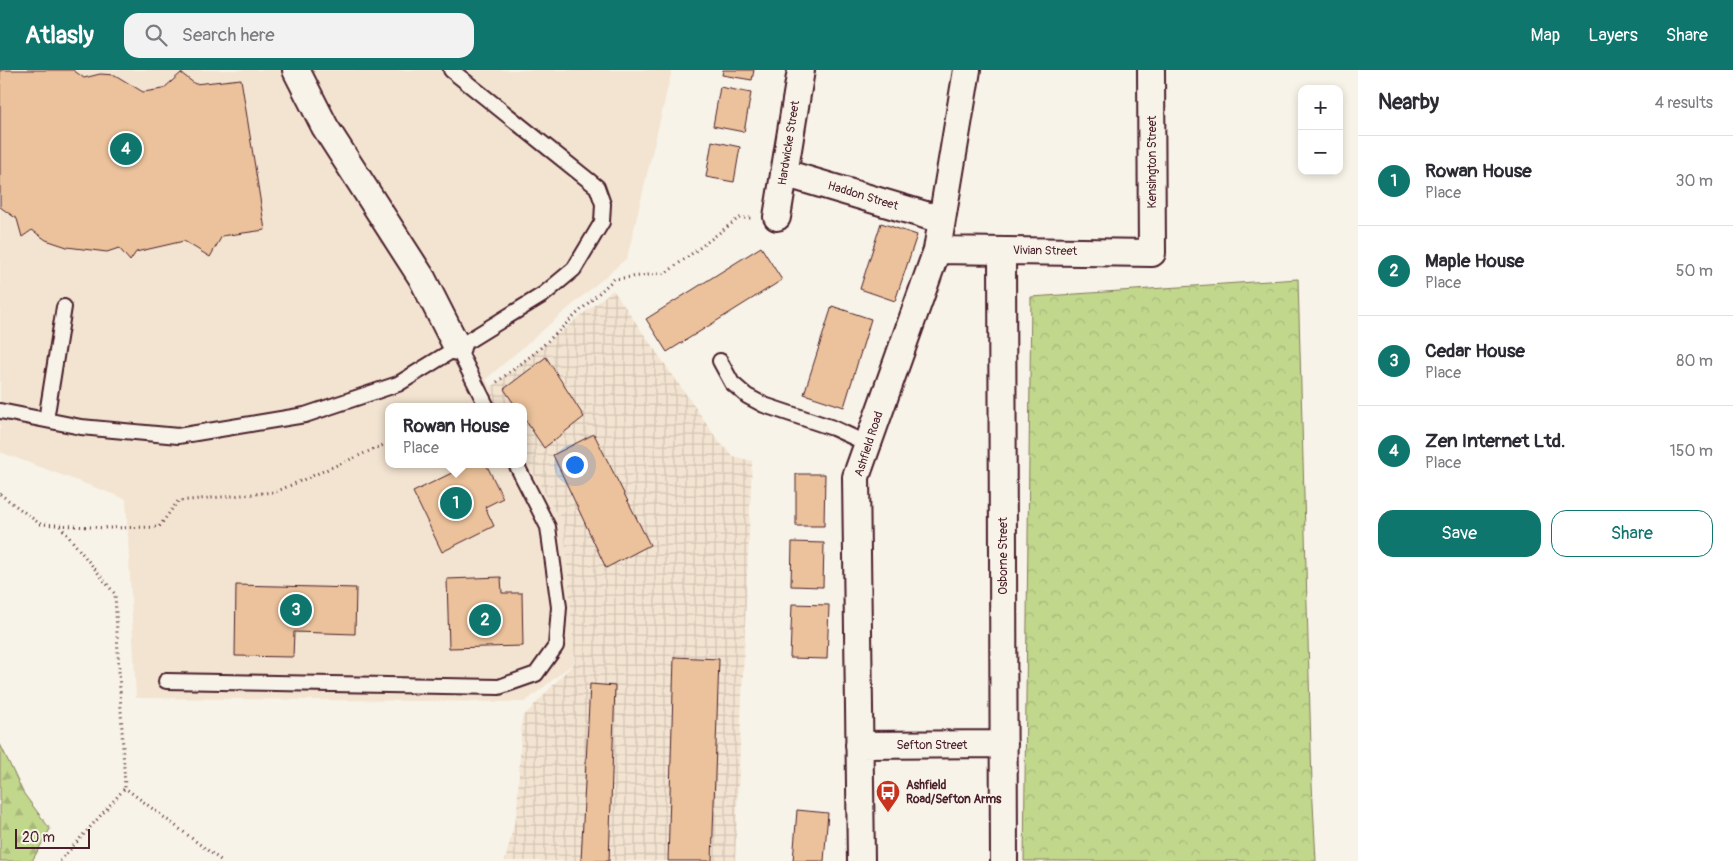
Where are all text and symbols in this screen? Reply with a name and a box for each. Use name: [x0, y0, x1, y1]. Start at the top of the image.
search box: [124, 13, 474, 58]
text: Atlasly: [25, 21, 94, 50]
icon: search: [142, 21, 170, 49]
text: Search here: [182, 23, 275, 47]
text: Map: [1531, 24, 1560, 47]
text: Layers: [1588, 24, 1638, 47]
text: Share: [1666, 24, 1708, 47]
map controls: [1298, 85, 1343, 175]
button: +: [1298, 85, 1343, 130]
text: Nearby: [1378, 89, 1439, 116]
text: 4 results: [1655, 93, 1713, 113]
street label: Hardwicke Street: [775, 99, 803, 186]
street label: Kensington Street: [1145, 115, 1160, 208]
pin: 4: [110, 130, 142, 168]
button: −: [1298, 130, 1343, 175]
text: Rowan House: [1425, 159, 1532, 183]
text: 1: [1391, 171, 1397, 191]
text: 30 m: [1675, 171, 1713, 191]
street label: Haddon Street: [826, 178, 900, 214]
text: Place: [1425, 183, 1461, 203]
street label: Vivian Street: [1013, 243, 1077, 259]
text: Maple House: [1425, 249, 1524, 273]
text: 2: [1390, 261, 1398, 281]
text: 50 m: [1676, 261, 1713, 281]
text: Place: [1425, 273, 1461, 293]
text: Cedar House: [1425, 339, 1525, 363]
text: 3: [1390, 351, 1398, 371]
text: 80 m: [1676, 351, 1713, 371]
text: Place: [1425, 363, 1461, 383]
popup: [385, 403, 527, 468]
street label: Ashfield Road: [851, 409, 887, 479]
text: Rowan House: [403, 414, 509, 438]
text: Zen Internet Ltd.: [1425, 429, 1565, 453]
text: Place: [403, 438, 439, 458]
text: 4: [1389, 441, 1399, 461]
text: 150 m: [1669, 441, 1713, 461]
your location: [562, 452, 588, 478]
text: Place: [1425, 453, 1461, 473]
pin: 1: [440, 484, 472, 522]
button: Save: [1378, 510, 1541, 557]
button: Share: [1551, 510, 1713, 557]
street label: Osborne Street: [996, 517, 1011, 595]
pin: 3: [280, 591, 312, 629]
pin: 2: [469, 601, 501, 639]
street label: Sefton Street: [897, 738, 968, 753]
place label: Ashfield Road/Sefton Arms: [906, 778, 1002, 807]
bus stop icon: Ashfield Road/Sefton Arms: [875, 779, 901, 813]
scale bar: [15, 826, 90, 849]
text: 20 m: [22, 829, 55, 846]

